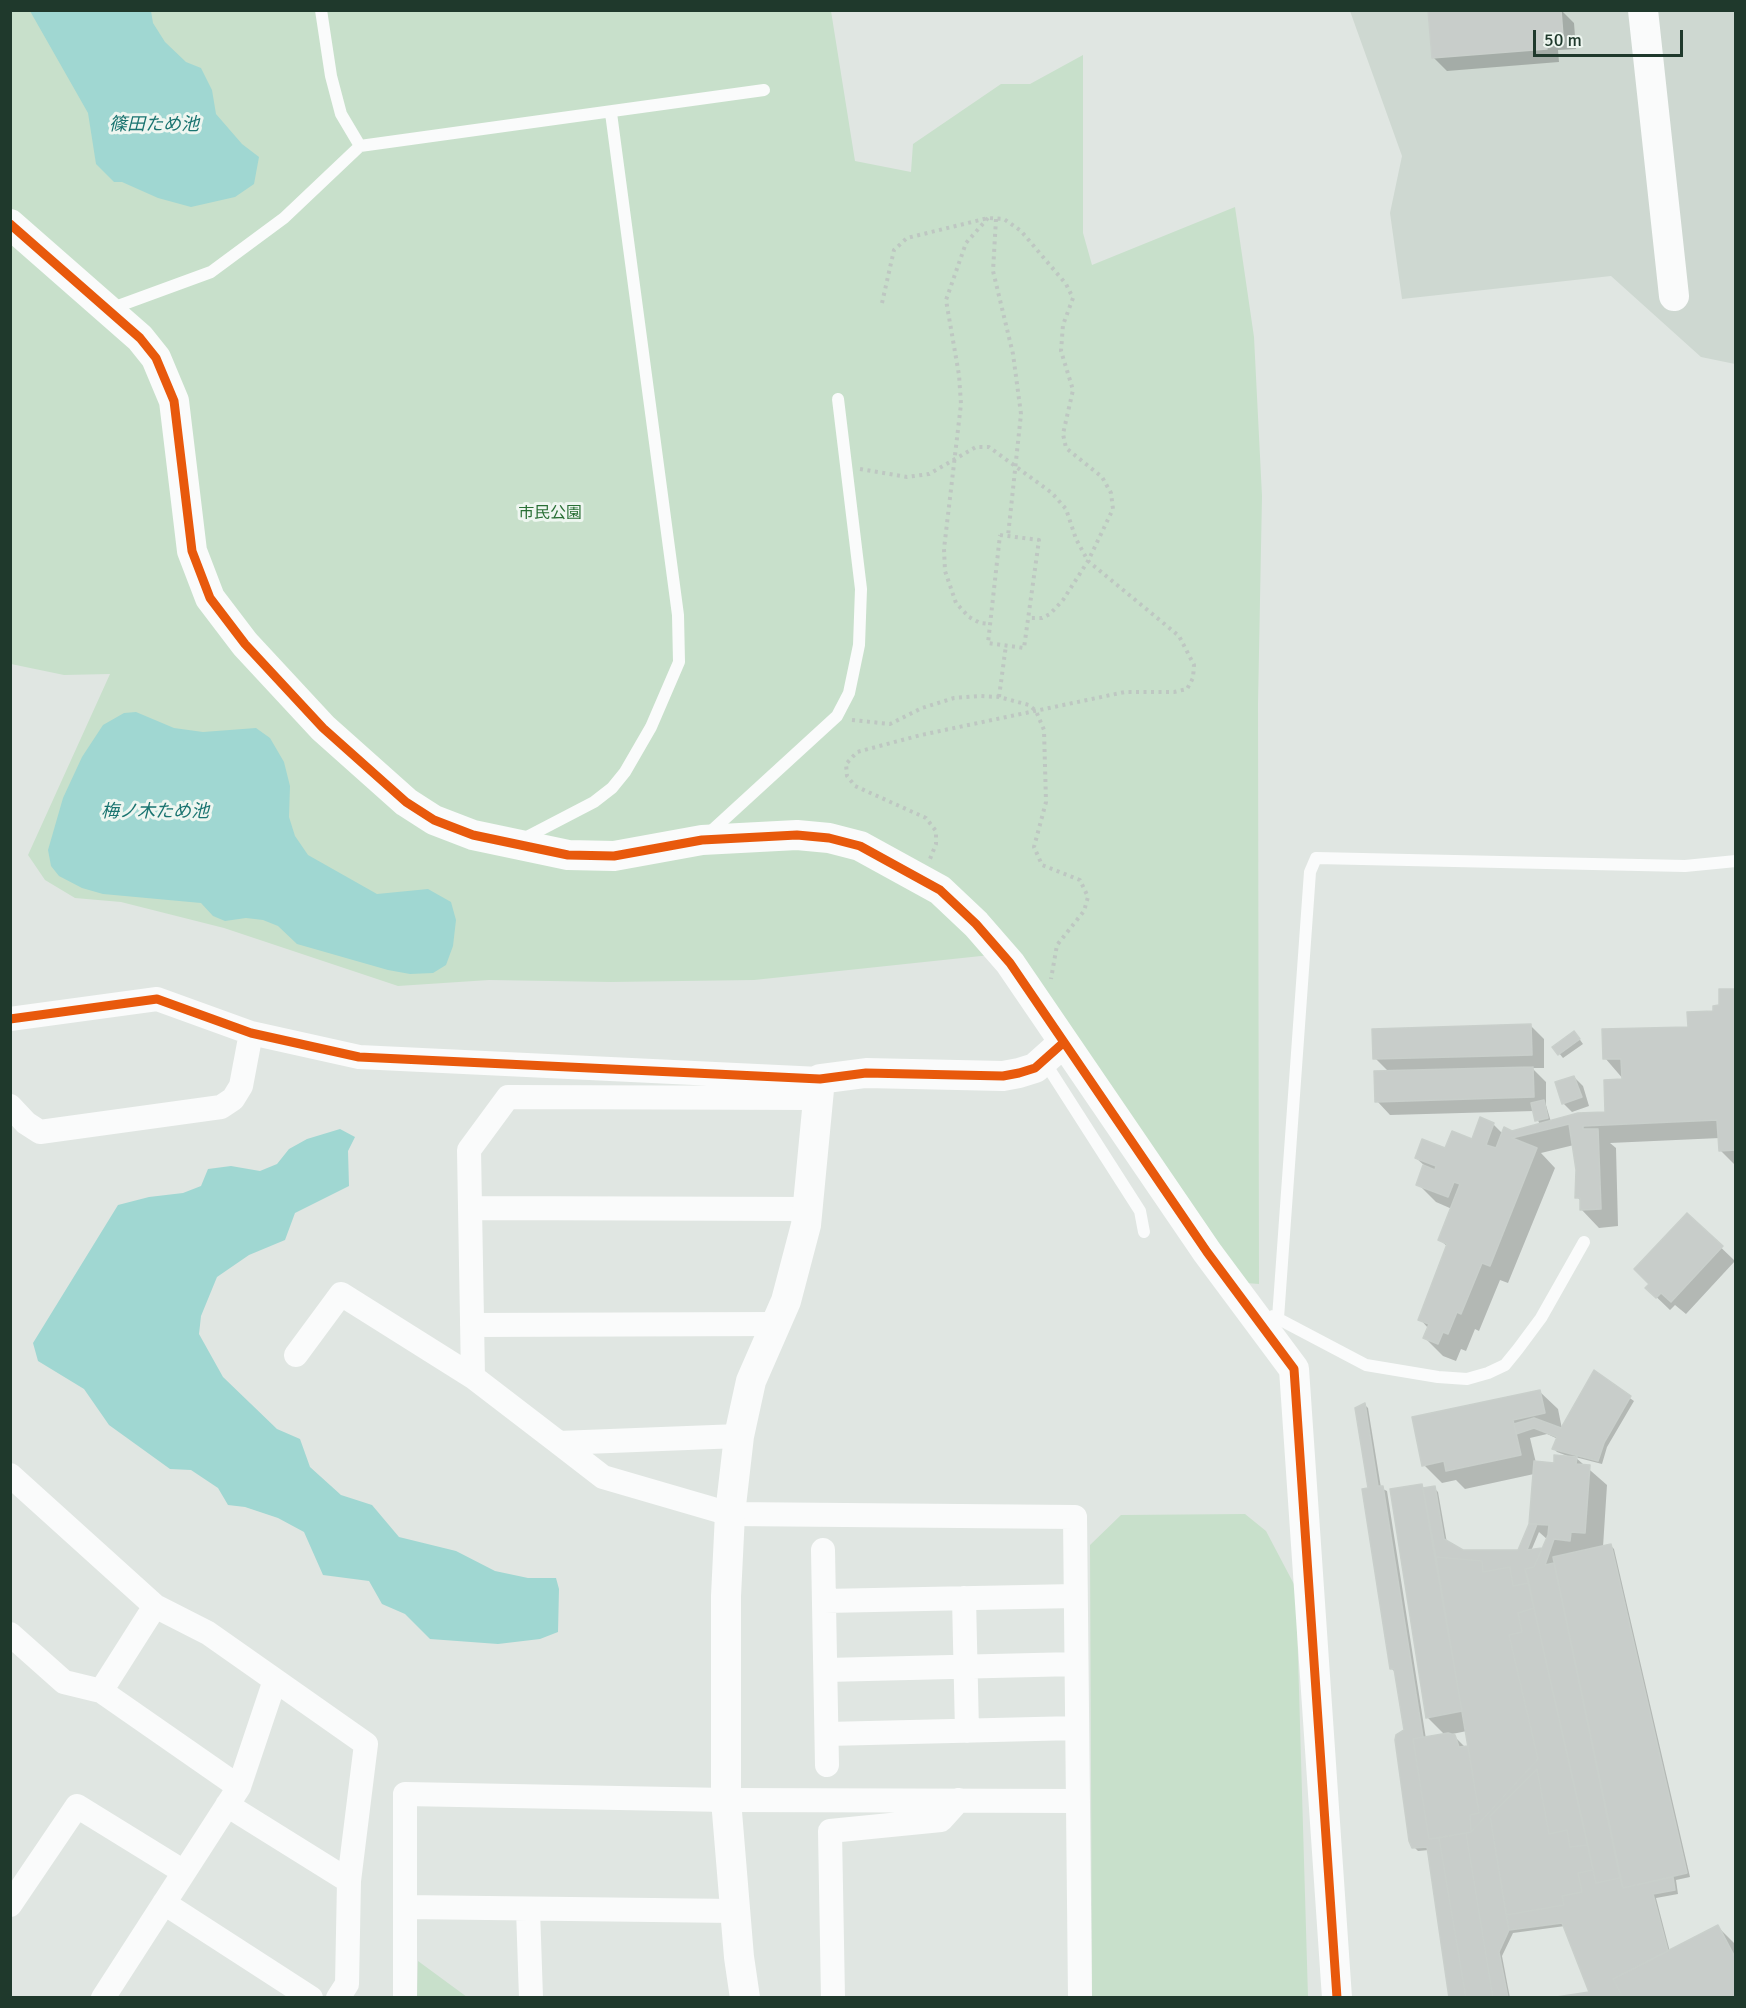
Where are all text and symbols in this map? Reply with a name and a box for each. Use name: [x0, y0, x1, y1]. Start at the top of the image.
scale bar: [1536, 18, 1686, 56]
text: 50 m: [1544, 29, 1582, 51]
water label: 篠田ため池: [109, 114, 199, 136]
park label: 市民公園: [518, 504, 582, 524]
water label: 梅ノ木ため池: [101, 801, 209, 823]

